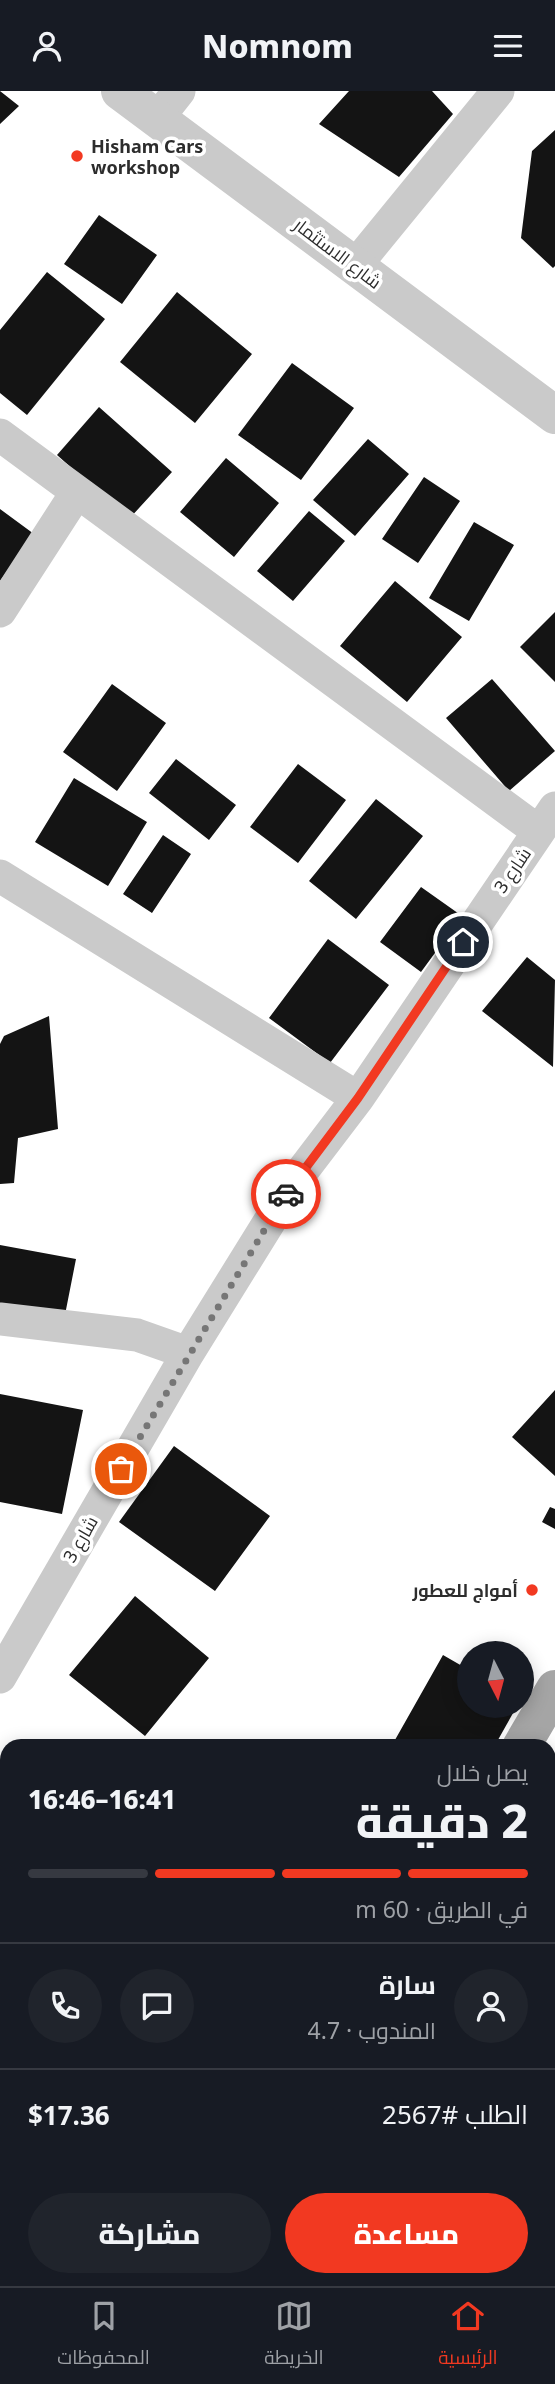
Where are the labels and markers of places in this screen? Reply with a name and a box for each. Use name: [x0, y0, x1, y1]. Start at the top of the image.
place label: Hisham Cars workshop: [91, 134, 203, 179]
marker: Hisham Cars workshop: [69, 148, 85, 164]
pin: [433, 912, 493, 972]
pin: [91, 1439, 151, 1499]
place label: أمواج للعطور: [412, 1578, 518, 1603]
marker: أمواج للعطور: [524, 1582, 540, 1598]

